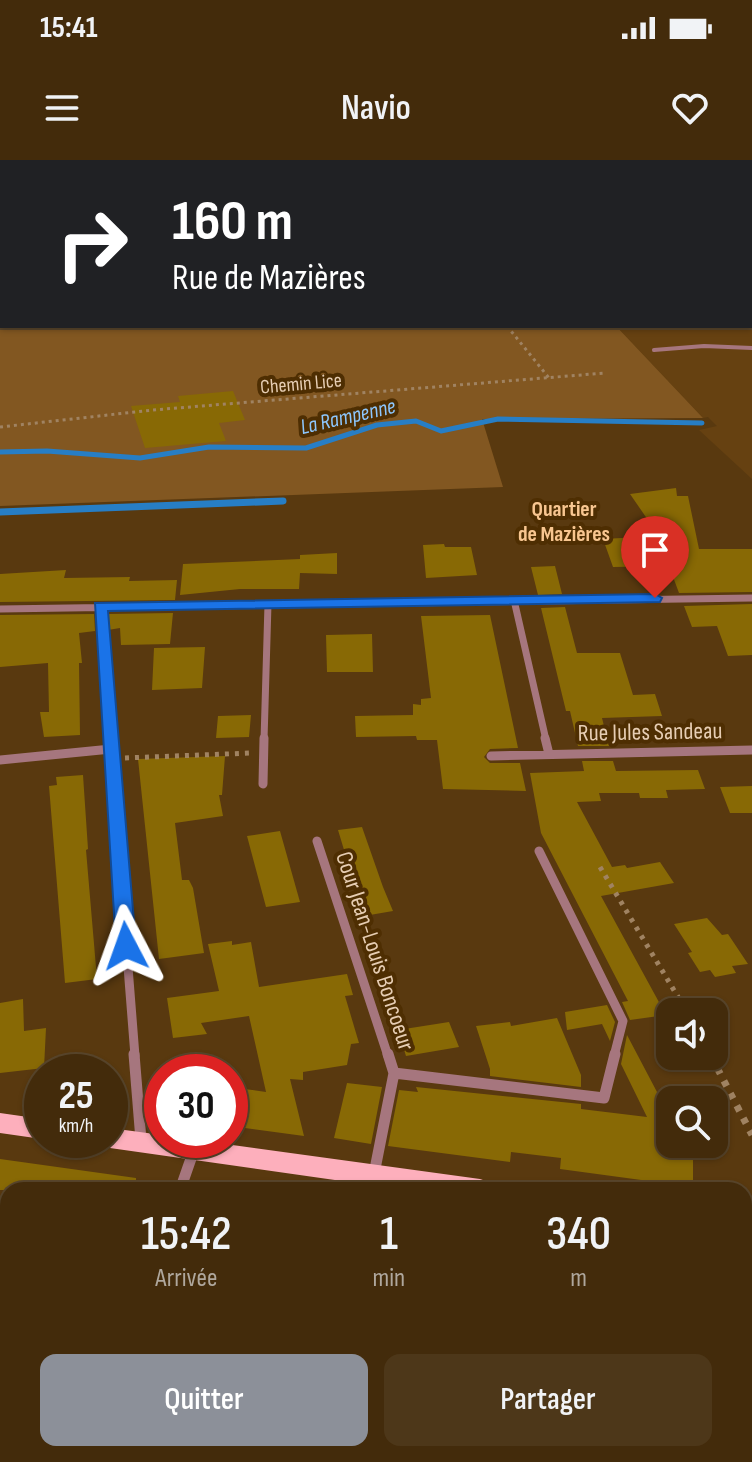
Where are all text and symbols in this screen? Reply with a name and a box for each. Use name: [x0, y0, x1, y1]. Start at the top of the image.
text: 15:41: [40, 10, 97, 46]
icon: menu: [40, 86, 84, 130]
icon: heart: [668, 86, 712, 130]
text: Navio: [341, 87, 411, 130]
text: 160 m: [172, 189, 293, 256]
icon: right: [40, 192, 144, 296]
text: Rue de Mazières: [172, 257, 366, 300]
street label: Chemin Lice: [259, 368, 343, 400]
water label: La Rampenne: [298, 393, 399, 441]
district label: Quartier de Mazières: [518, 496, 610, 548]
pin: [621, 516, 689, 598]
icon: arrive: [633, 528, 677, 572]
street label: Rue Jules Sandeau: [577, 716, 723, 748]
street label: Cour Jean-Louis Boncoeur: [329, 848, 421, 1054]
position arrow: [84, 904, 168, 988]
map controls: [656, 998, 728, 1158]
button: sound: [656, 998, 728, 1070]
speed limit sign: 30: [144, 1054, 248, 1158]
text: 25: [58, 1072, 94, 1120]
button: search: [656, 1086, 728, 1158]
text: km/h: [59, 1114, 93, 1138]
text: 15:42: [141, 1206, 231, 1263]
text: 1: [380, 1206, 398, 1263]
text: 340: [546, 1206, 611, 1263]
text: Arrivée: [155, 1263, 217, 1294]
text: min: [373, 1263, 405, 1294]
text: m: [570, 1263, 587, 1294]
button: Quitter: [40, 1354, 368, 1446]
button: Partager: [384, 1354, 712, 1446]

